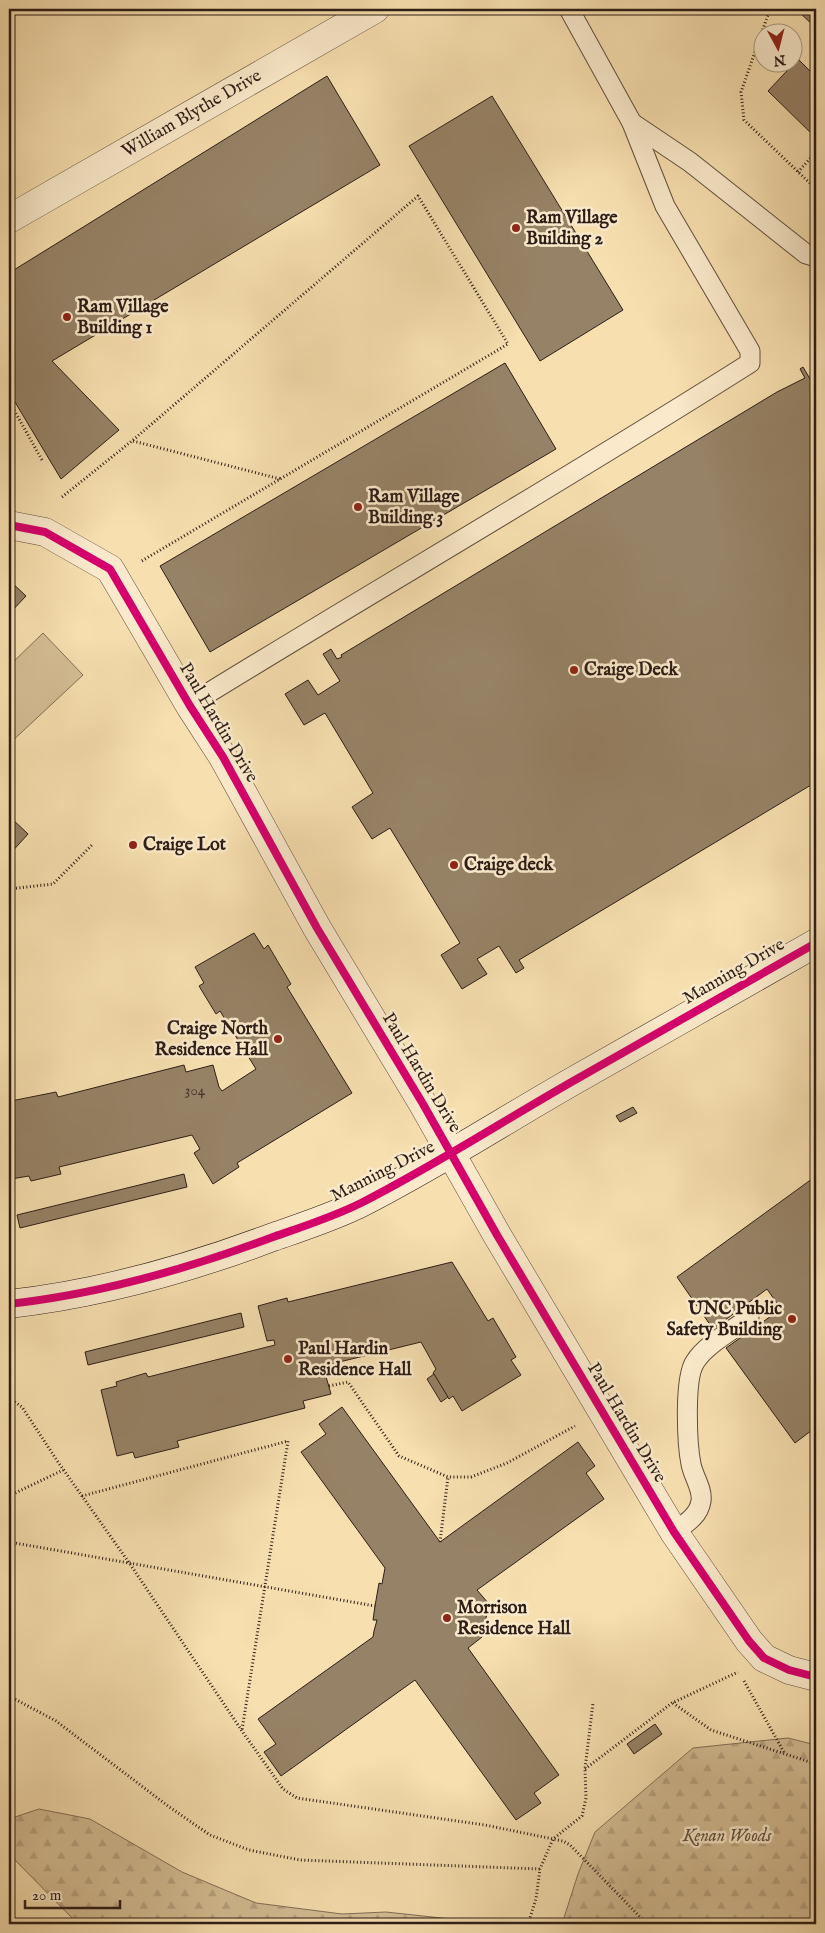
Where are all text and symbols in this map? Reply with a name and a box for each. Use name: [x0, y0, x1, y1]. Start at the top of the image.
north arrow: [752, 22, 802, 72]
text: N: [772, 50, 788, 70]
street label: William Blythe Drive: [118, 65, 266, 163]
place label: Ram Village Building 2: [526, 207, 618, 251]
marker: Ram Village Building 2: [510, 222, 522, 234]
place label: Ram Village Building 1: [77, 296, 169, 340]
marker: Ram Village Building 1: [61, 311, 73, 323]
place label: Ram Village Building 3: [368, 486, 460, 530]
marker: Ram Village Building 3: [352, 501, 364, 513]
street label: Paul Hardin Drive: [173, 659, 263, 787]
place label: Craige Deck: [584, 659, 679, 682]
marker: Craige Deck: [568, 664, 580, 676]
place label: Craige Lot: [143, 834, 227, 857]
marker: Craige Lot: [127, 839, 139, 851]
place label: Craige deck: [464, 854, 555, 877]
marker: Craige deck: [448, 859, 460, 871]
street label: Manning Drive: [679, 934, 789, 1010]
street label: Paul Hardin Drive: [376, 1009, 466, 1137]
place label: Craige North Residence Hall: [155, 1018, 269, 1062]
marker: Craige North Residence Hall: [272, 1033, 284, 1045]
house number: 304: [185, 1081, 206, 1100]
street label: Manning Drive: [327, 1136, 439, 1208]
place label: UNC Public Safety Building: [667, 1298, 783, 1342]
marker: UNC Public Safety Building: [786, 1313, 798, 1325]
place label: Paul Hardin Residence Hall: [298, 1338, 412, 1382]
marker: Paul Hardin Residence Hall: [282, 1353, 294, 1365]
street label: Paul Hardin Drive: [581, 1359, 671, 1487]
place label: Morrison Residence Hall: [457, 1597, 571, 1641]
marker: Morrison Residence Hall: [441, 1612, 453, 1624]
park label: Kenan Woods: [682, 1825, 772, 1848]
scale bar: [25, 1878, 120, 1910]
text: 20 m: [32, 1886, 62, 1905]

